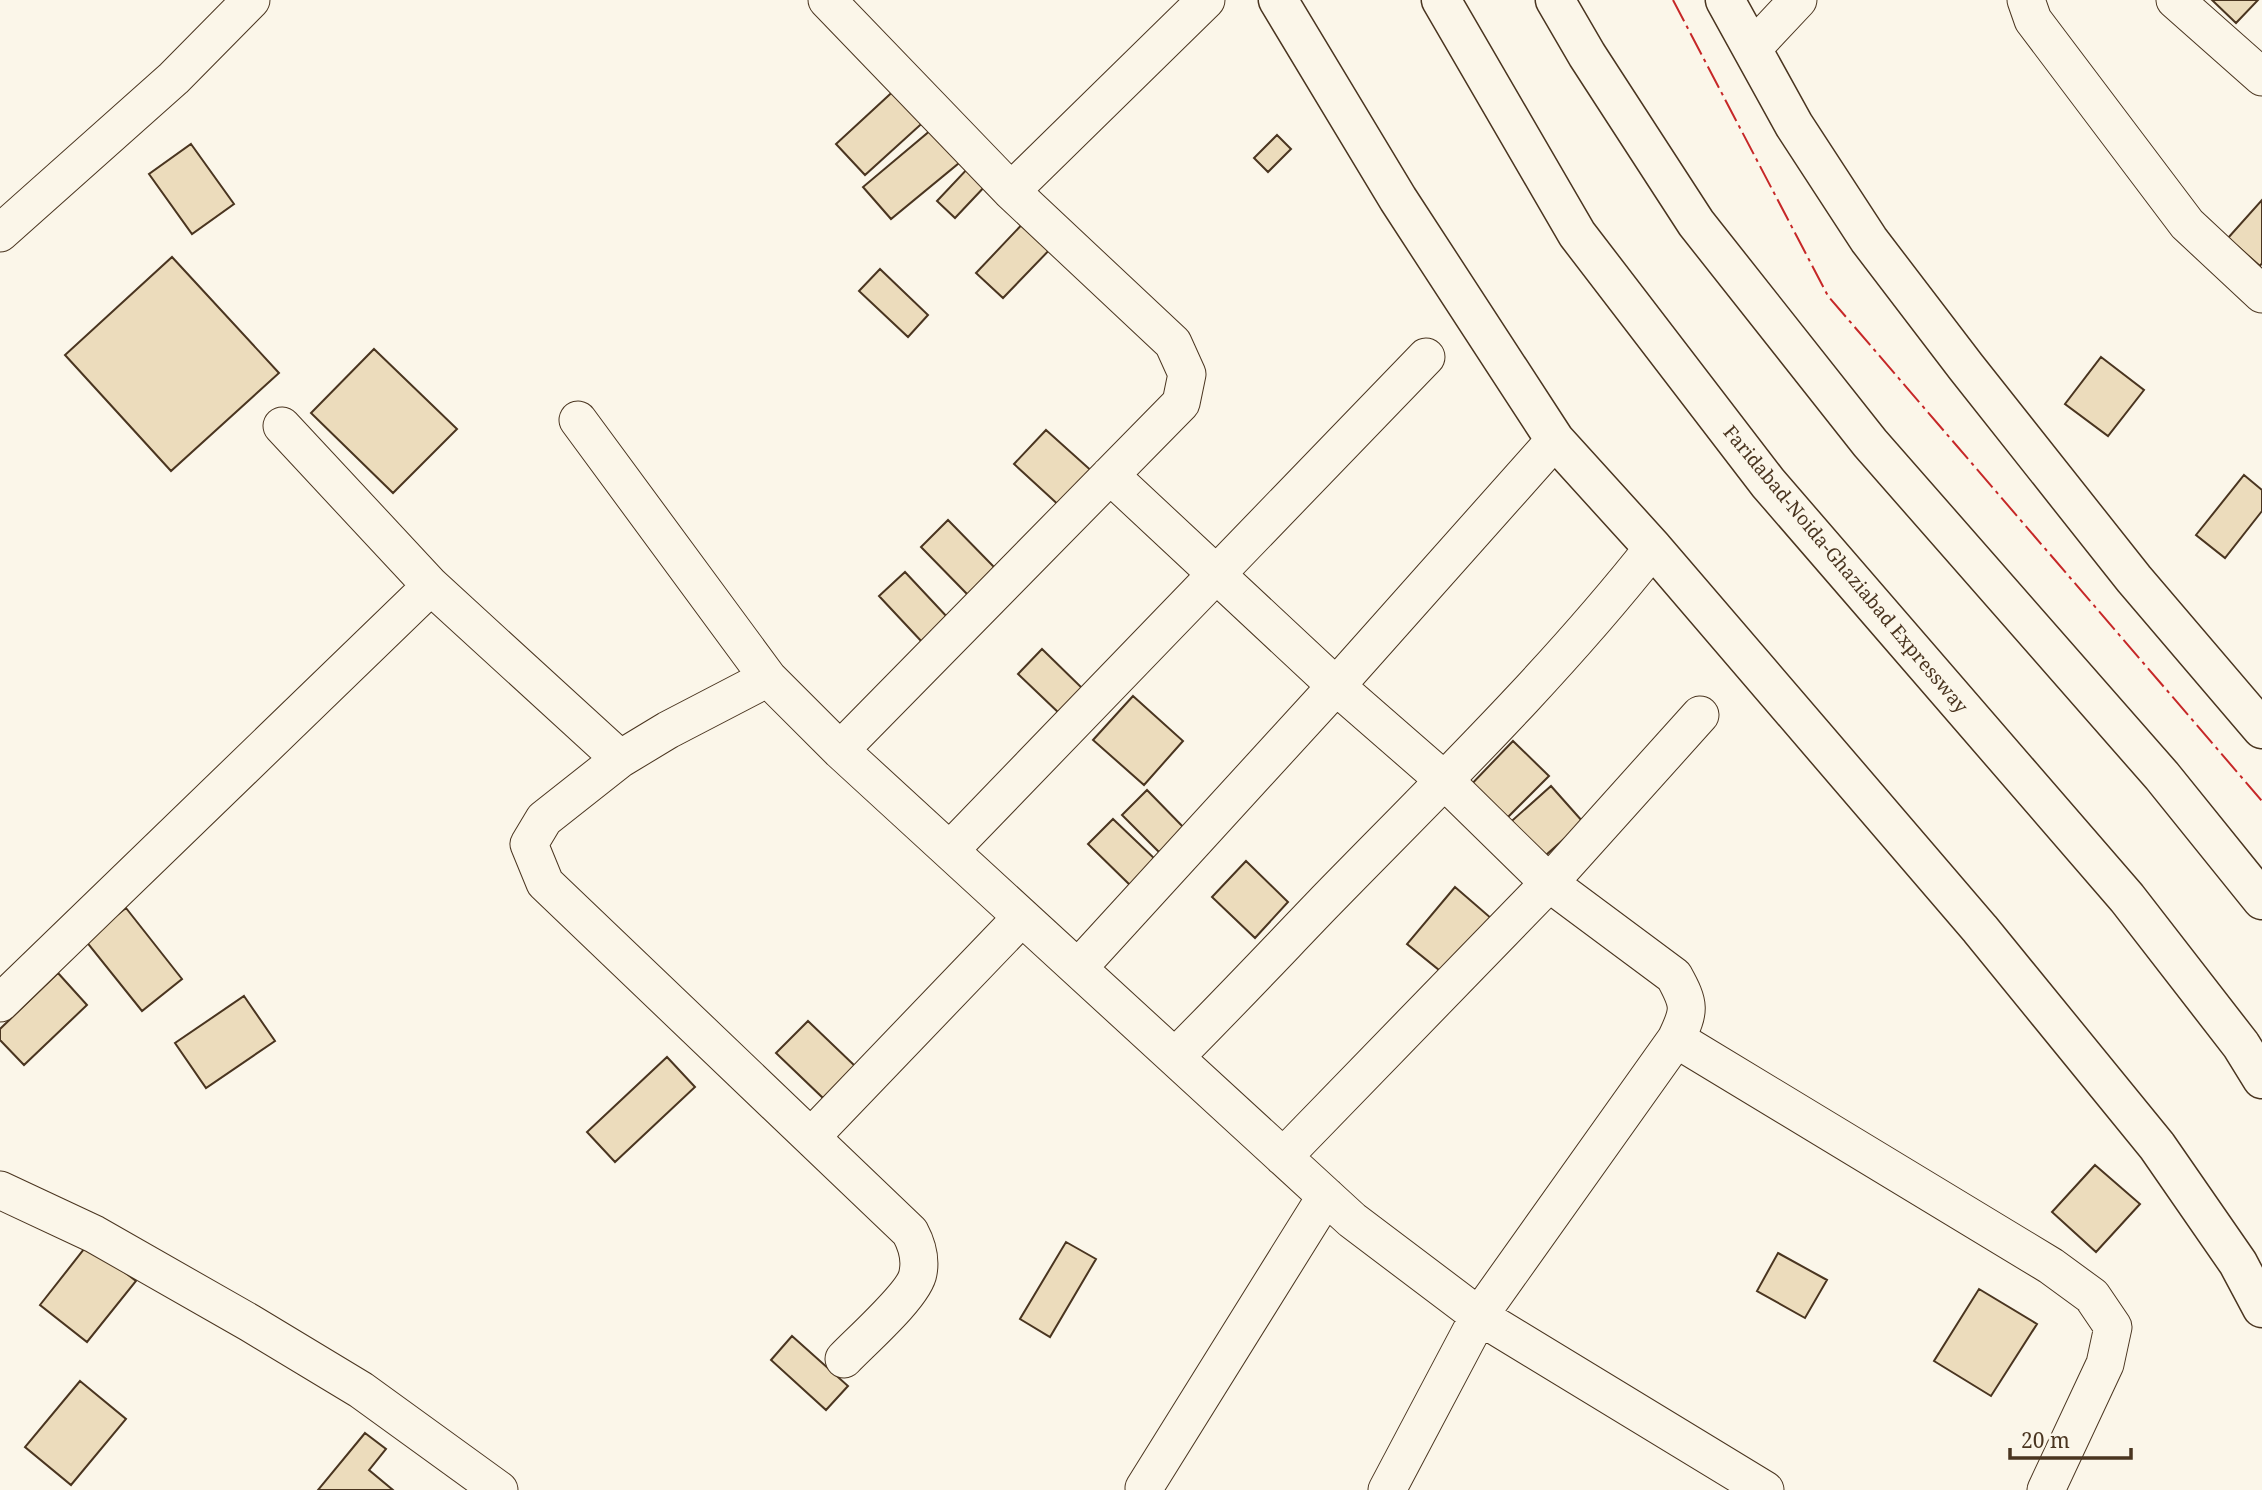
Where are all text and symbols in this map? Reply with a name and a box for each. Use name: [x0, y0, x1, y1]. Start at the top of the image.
street label: Faridabad-Noida-Ghaziabad Expressway: [1718, 420, 1974, 719]
scale bar: [2010, 1416, 2131, 1460]
text: 20 m: [2021, 1426, 2070, 1454]

